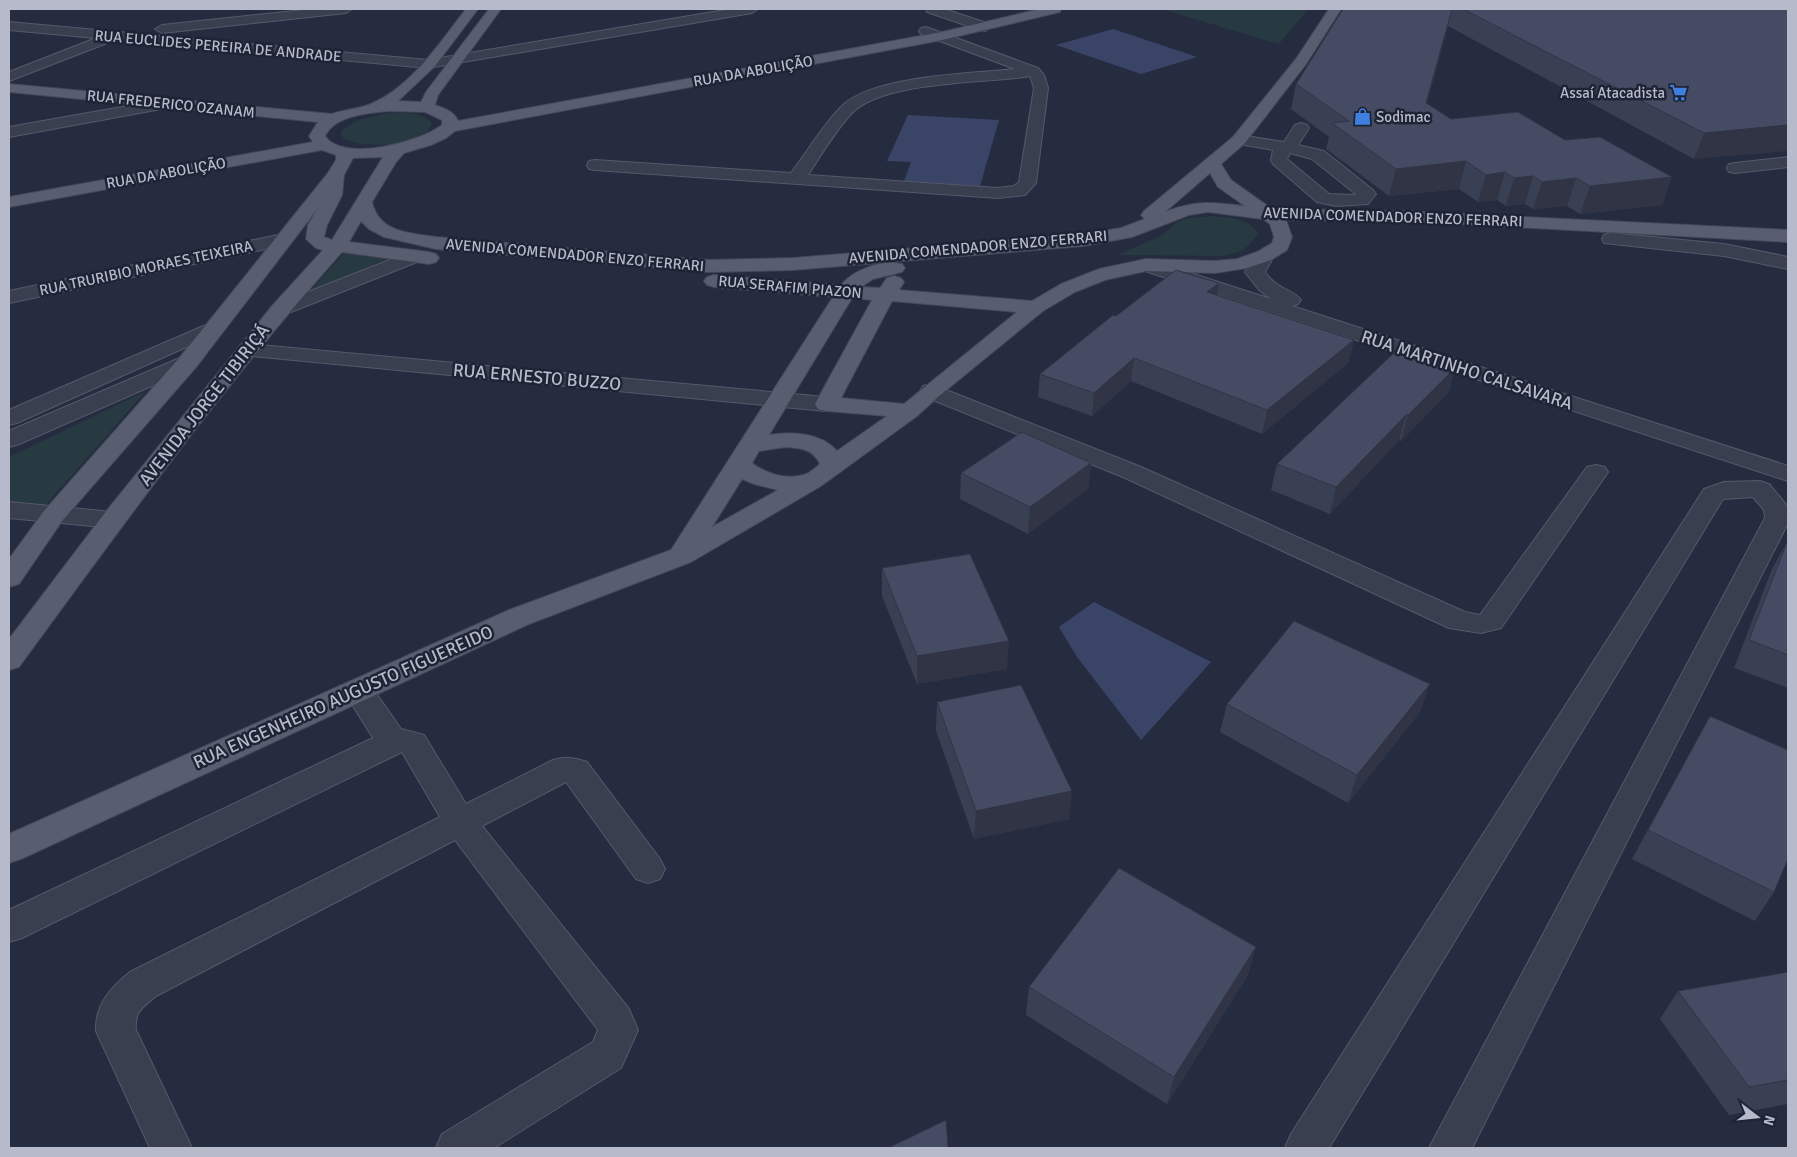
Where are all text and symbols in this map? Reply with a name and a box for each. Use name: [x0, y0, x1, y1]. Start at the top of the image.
street label: RUA EUCLIDES PEREIRA DE ANDRADE: [94, 26, 342, 66]
street label: RUA DA ABOLIÇÃO: [692, 51, 814, 90]
supermarket icon: Assaí Atacadista: [1669, 83, 1689, 103]
place label: Assaí Atacadista: [1560, 84, 1665, 102]
street label: RUA FREDERICO OZANAM: [86, 86, 256, 122]
shop icon: Sodimac: [1352, 107, 1372, 127]
place label: Sodimac: [1376, 108, 1431, 126]
street label: RUA DA ABOLIÇÃO: [105, 153, 227, 192]
street label: AVENIDA COMENDADOR ENZO FERRARI: [1263, 203, 1523, 231]
street label: AVENIDA COMENDADOR ENZO FERRARI: [848, 227, 1108, 267]
street label: AVENIDA COMENDADOR ENZO FERRARI: [445, 235, 705, 275]
street label: RUA TRURIBIO MORAES TEIXEIRA: [38, 237, 254, 299]
street label: RUA SERAFIM PIAZON: [718, 272, 862, 302]
street label: AVENIDA JORGE TIBIRIÇÁ: [134, 320, 274, 490]
street label: RUA MARTINHO CALSAVARA: [1358, 325, 1576, 415]
street label: RUA ERNESTO BUZZO: [452, 359, 622, 395]
street label: RUA ENGENHEIRO AUGUSTO FIGUEREIDO: [190, 621, 496, 773]
north arrow: [1732, 1092, 1782, 1142]
text: N: [1760, 1113, 1779, 1127]

